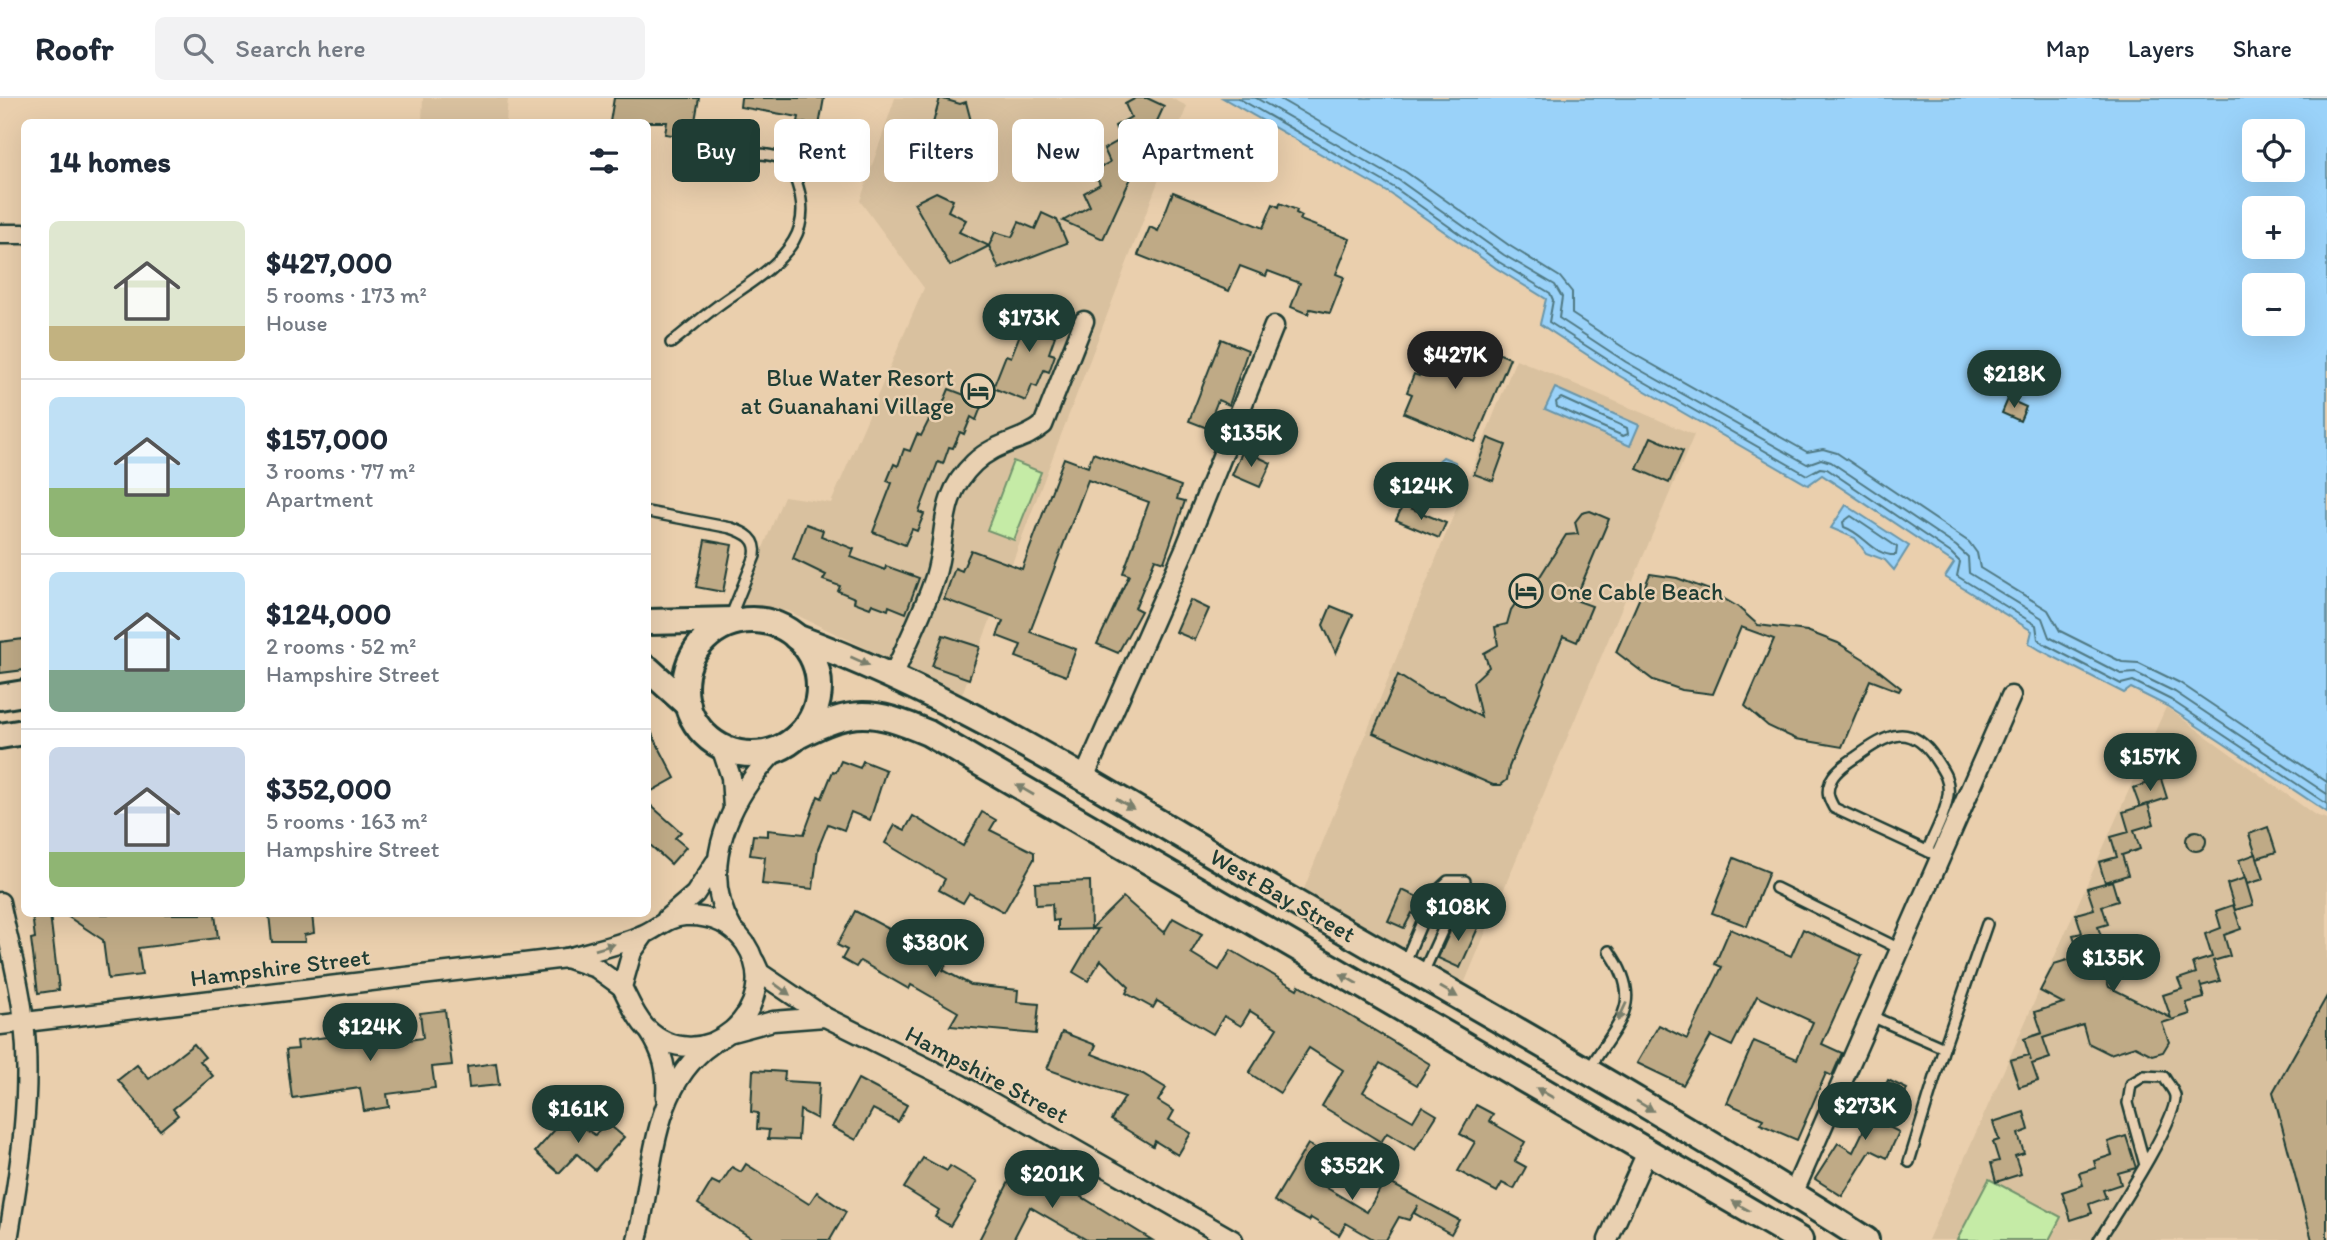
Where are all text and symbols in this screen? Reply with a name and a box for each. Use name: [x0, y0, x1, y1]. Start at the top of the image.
search box: [155, 17, 645, 80]
text: Roofr: [35, 29, 113, 68]
icon: search: [179, 29, 217, 67]
text: Search here: [235, 32, 366, 64]
text: Map: [2046, 34, 2090, 63]
text: Layers: [2128, 34, 2195, 63]
text: Share: [2233, 34, 2292, 63]
chip: Buy: [672, 119, 760, 182]
chip: Rent: [774, 119, 870, 182]
chip: Filters: [884, 119, 998, 182]
chip: New: [1012, 119, 1104, 182]
chip: Apartment: [1118, 119, 1278, 182]
map controls: [2242, 119, 2305, 336]
button: locate: [2242, 119, 2305, 182]
icon: filters: [585, 142, 623, 180]
text: 14 homes: [49, 143, 171, 180]
button: +: [2242, 196, 2305, 259]
text: $427,000: [266, 244, 392, 281]
icon: home: [105, 249, 189, 333]
button: −: [2242, 273, 2305, 336]
text: 5 rooms · 173 m²: [266, 281, 427, 309]
pin: $173K: [980, 294, 1078, 354]
text: $173K: [999, 303, 1059, 331]
text: House: [266, 309, 328, 337]
pin: $427K: [1406, 331, 1504, 391]
text: $427K: [1423, 340, 1487, 368]
pin: $218K: [1965, 350, 2063, 410]
text: $218K: [1983, 359, 2045, 387]
place label: Blue Water Resort at Guanahani Village: [741, 363, 954, 420]
hotel icon: Blue Water Resort at Guanahani Village: [959, 372, 997, 410]
pin: $135K: [1202, 410, 1300, 469]
text: $135K: [1220, 418, 1282, 446]
text: $157,000: [266, 420, 388, 457]
icon: home: [105, 425, 189, 509]
text: 3 rooms · 77 m²: [266, 457, 416, 485]
pin: $124K: [1372, 462, 1470, 522]
text: $124K: [1390, 471, 1452, 499]
text: Apartment: [266, 485, 373, 513]
hotel icon: One Cable Beach: [1507, 572, 1545, 610]
place label: One Cable Beach: [1550, 577, 1723, 606]
text: $124,000: [266, 595, 392, 632]
icon: home: [105, 600, 189, 684]
text: 2 rooms · 52 m²: [266, 632, 416, 660]
one-way arrow: [850, 655, 870, 667]
text: Hampshire Street: [266, 660, 439, 688]
pin: $157K: [2101, 734, 2199, 793]
text: $157K: [2120, 742, 2180, 770]
text: $352,000: [266, 770, 392, 807]
icon: home: [105, 775, 189, 859]
one-way arrow: [1016, 784, 1035, 796]
one-way arrow: [1115, 798, 1134, 810]
text: 5 rooms · 163 m²: [266, 807, 428, 835]
text: Hampshire Street: [266, 835, 439, 863]
street label: West Bay Street: [1205, 842, 1361, 948]
pin: $108K: [1409, 884, 1507, 943]
text: $108K: [1426, 892, 1490, 920]
pin: $380K: [886, 920, 984, 979]
text: $380K: [902, 928, 968, 956]
pin: $135K: [2064, 934, 2162, 994]
street label: Hampshire Street: [188, 942, 372, 992]
one-way arrow: [595, 942, 616, 952]
text: $135K: [2082, 943, 2144, 971]
one-way arrow: [1339, 973, 1358, 985]
one-way arrow: [773, 982, 791, 996]
one-way arrow: [1439, 985, 1458, 998]
one-way arrow: [1616, 1002, 1628, 1022]
pin: $124K: [321, 1004, 419, 1063]
text: $124K: [339, 1012, 401, 1040]
street label: Hampshire Street: [900, 1019, 1074, 1129]
pin: $273K: [1816, 1082, 1914, 1142]
pin: $161K: [529, 1086, 627, 1145]
one-way arrow: [1536, 1087, 1555, 1099]
text: $273K: [1834, 1091, 1896, 1119]
text: $161K: [548, 1094, 608, 1122]
one-way arrow: [1636, 1100, 1655, 1113]
pin: $352K: [1303, 1142, 1401, 1202]
pin: $201K: [1003, 1150, 1101, 1210]
text: $352K: [1320, 1151, 1384, 1179]
text: $201K: [1020, 1159, 1084, 1187]
one-way arrow: [1731, 1200, 1750, 1212]

